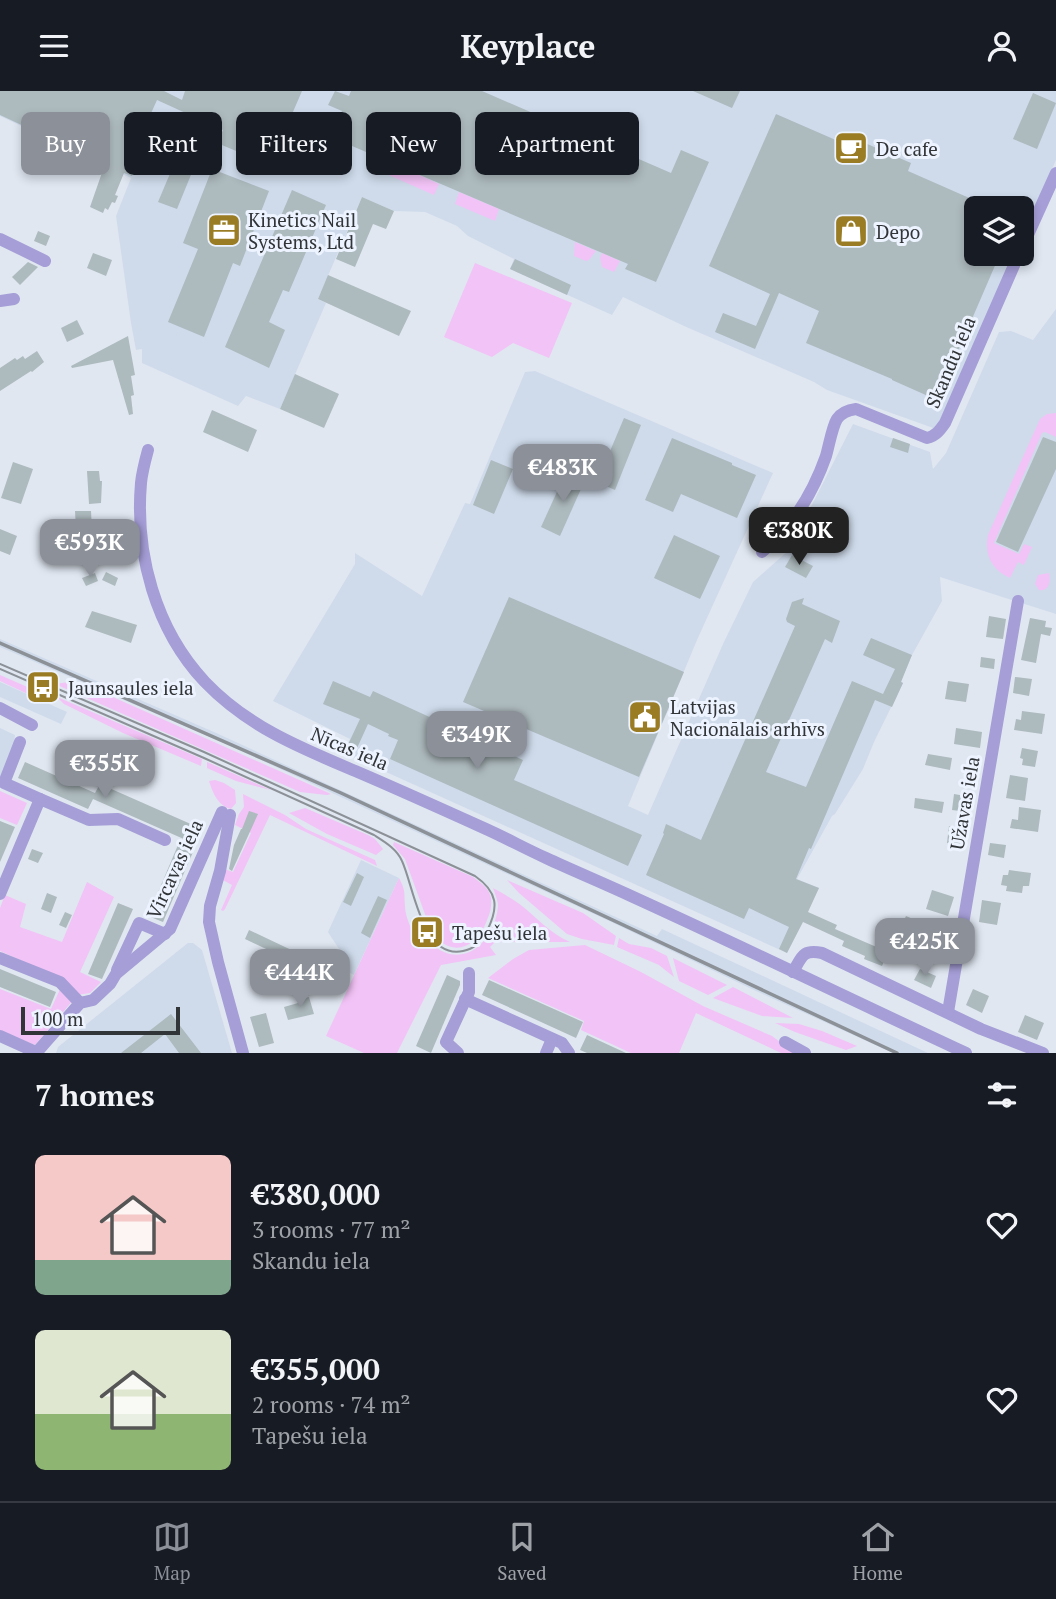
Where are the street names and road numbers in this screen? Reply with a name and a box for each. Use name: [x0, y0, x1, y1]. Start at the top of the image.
street label: Skandu iela: [919, 312, 981, 412]
street label: Nīcas iela: [308, 721, 393, 776]
street label: Užavas iela: [944, 754, 985, 852]
street label: Vircavas iela: [140, 815, 208, 923]

